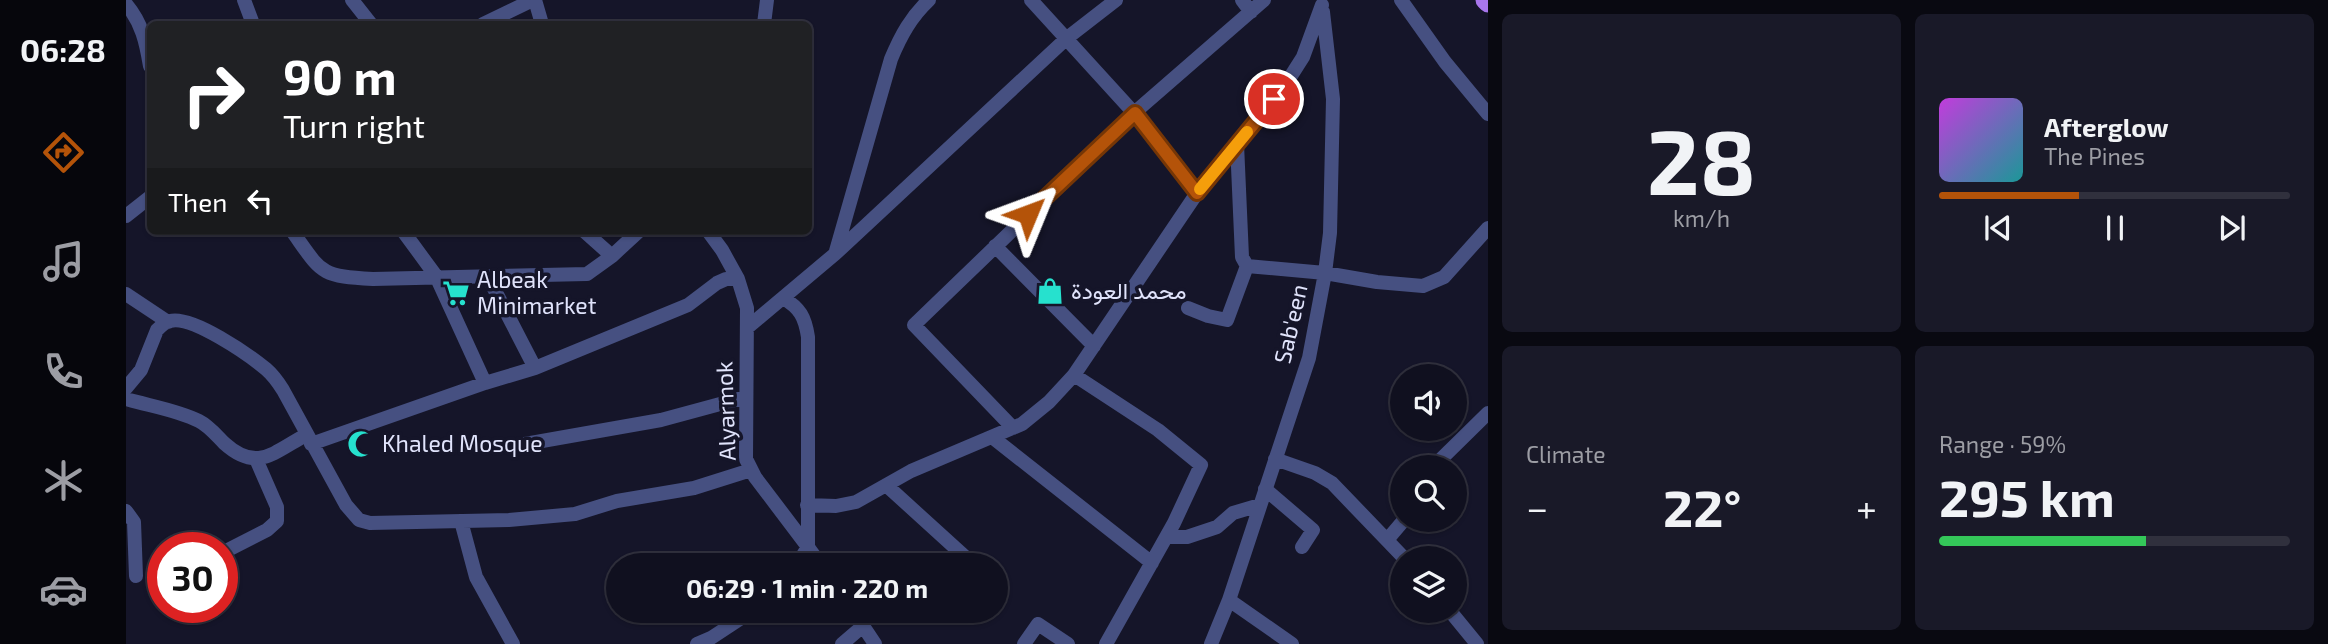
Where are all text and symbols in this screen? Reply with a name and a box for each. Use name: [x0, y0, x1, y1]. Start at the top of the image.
text: 06:28: [20, 30, 106, 68]
text: 90 m: [283, 46, 397, 105]
icon: right: [168, 49, 259, 140]
pin: [1244, 69, 1304, 129]
icon: arrive: [1255, 80, 1293, 118]
text: 28: [1647, 104, 1756, 213]
text: Turn right: [283, 106, 425, 144]
text: Afterglow: [2044, 111, 2169, 142]
icon: directions: [39, 128, 88, 177]
text: The Pines: [2044, 142, 2145, 170]
position arrow: [991, 177, 1065, 251]
icon: left: [241, 182, 279, 220]
text: Then: [168, 186, 227, 217]
text: km/h: [1673, 204, 1730, 232]
icon: previous: [1979, 209, 2017, 247]
icon: pause: [2096, 209, 2134, 247]
icon: next: [2213, 209, 2251, 247]
icon: music: [39, 237, 88, 286]
place label: Albeak Minimarket: [477, 265, 597, 319]
shop icon: محمد العودة: [1035, 276, 1065, 306]
place label: محمد العودة: [1071, 276, 1187, 306]
supermarket icon: Albeak Minimarket: [441, 278, 471, 308]
street label: Sab'een: [1267, 281, 1313, 366]
icon: phone: [39, 347, 88, 396]
street label: Alyarmok: [709, 361, 741, 461]
map controls: [1390, 364, 1467, 623]
button: sound: [1390, 364, 1467, 441]
mosque icon: Khaled Mosque: [346, 429, 376, 459]
place label: Khaled Mosque: [382, 429, 543, 457]
text: Range · 59%: [1939, 430, 2066, 458]
text: Climate: [1526, 440, 1606, 468]
button: search: [1390, 455, 1467, 532]
icon: climate: [39, 456, 88, 505]
text: 295 km: [1939, 465, 2115, 527]
text: 22°: [1663, 475, 1741, 537]
text: −: [1526, 484, 1548, 530]
text: +: [1856, 484, 1877, 530]
speed limit sign: 30: [147, 532, 238, 623]
button: layers: [1390, 546, 1467, 623]
icon: car: [39, 565, 88, 614]
text: 06:29 · 1 min · 220 m: [686, 572, 928, 603]

